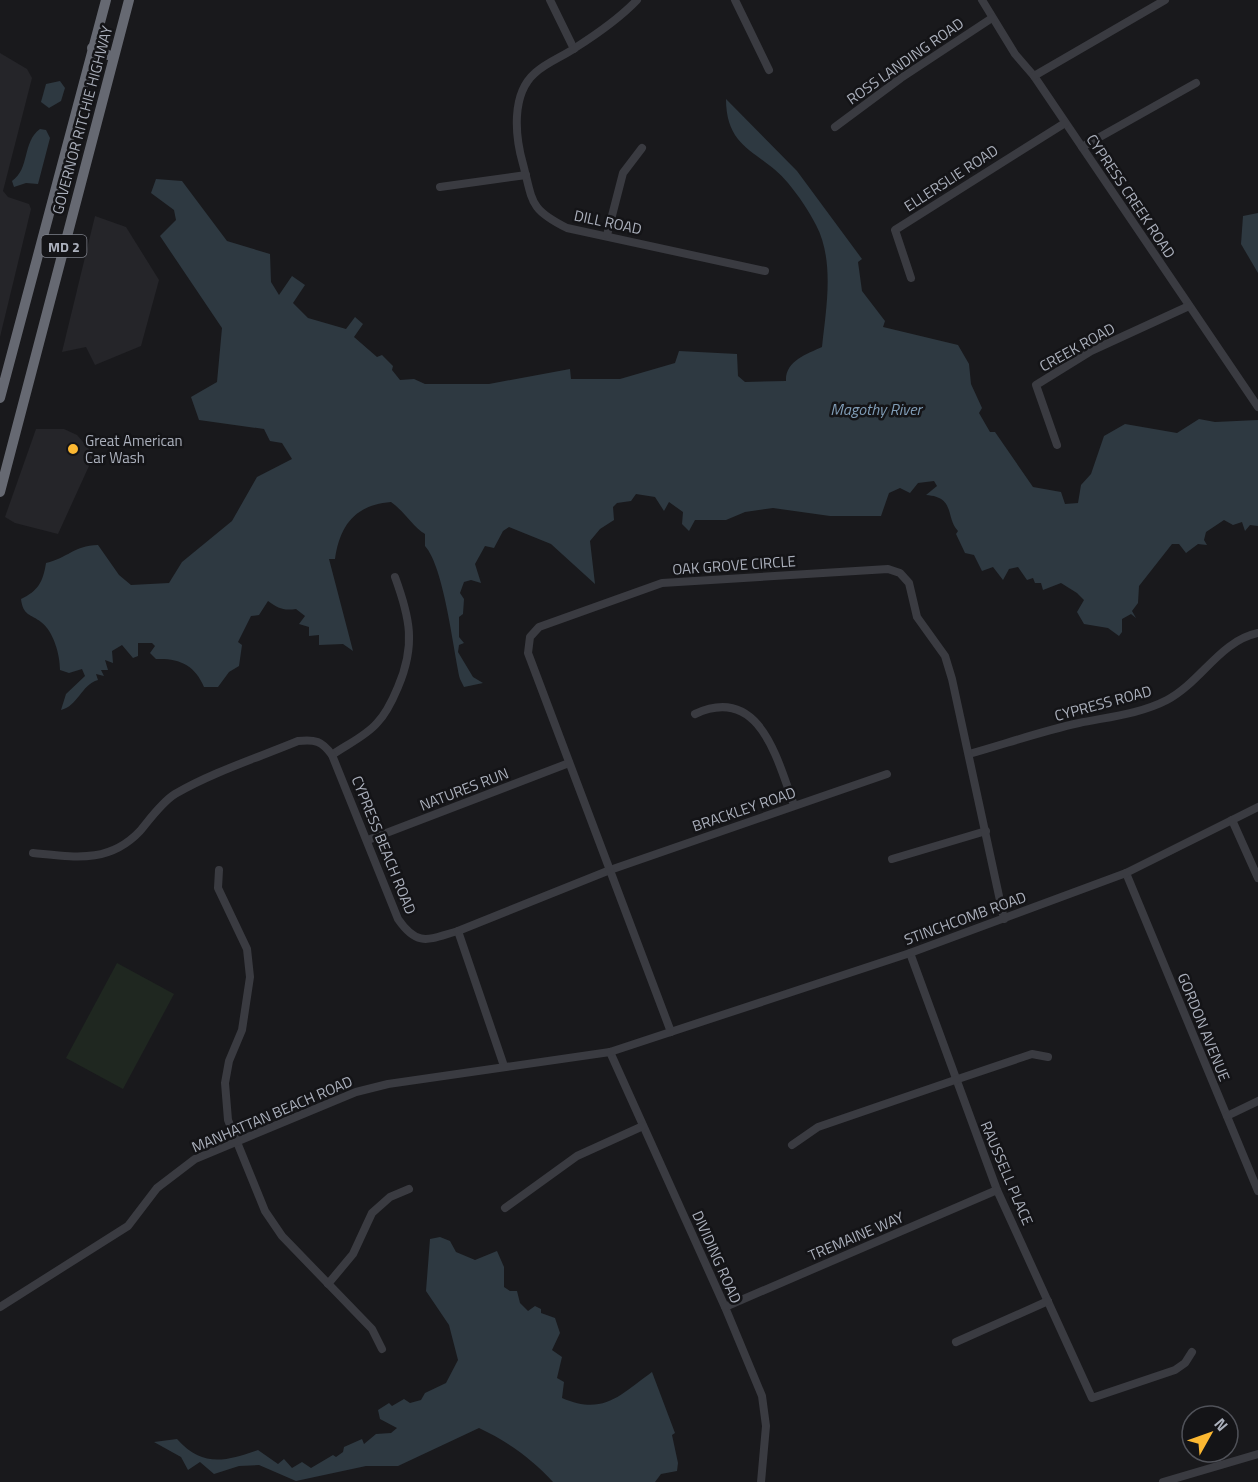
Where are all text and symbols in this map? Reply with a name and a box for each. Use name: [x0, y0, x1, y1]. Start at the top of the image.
street label: ROSS LANDING ROAD: [842, 12, 968, 110]
street label: GOVERNOR RITCHIE HIGHWAY: [46, 23, 118, 217]
street label: CYPRESS CREEK ROAD: [1081, 129, 1181, 263]
street label: ELLERSLIE ROAD: [899, 139, 1003, 217]
street label: DILL ROAD: [572, 204, 644, 240]
road number: MD 2: [42, 235, 86, 257]
street label: CREEK ROAD: [1035, 317, 1119, 377]
water label: Magothy River: [830, 397, 924, 421]
place label: Great American Car Wash: [85, 429, 183, 469]
marker: Great American Car Wash: [66, 442, 80, 456]
street label: OAK GROVE CIRCLE: [671, 549, 797, 581]
street label: CYPRESS ROAD: [1052, 679, 1154, 727]
street label: NATURES RUN: [416, 761, 512, 817]
street label: CYPRESS BEACH ROAD: [346, 772, 422, 918]
street label: BRACKLEY ROAD: [689, 781, 799, 837]
street label: STINCHCOMB ROAD: [901, 885, 1029, 951]
street label: GORDON AVENUE: [1172, 969, 1236, 1085]
street label: MANHATTAN BEACH ROAD: [188, 1070, 356, 1158]
street label: RAUSSELL PLACE: [975, 1117, 1039, 1229]
street label: TREMAINE WAY: [805, 1206, 907, 1266]
street label: DIVIDING ROAD: [686, 1207, 748, 1307]
north arrow: [1180, 1404, 1240, 1464]
text: N: [1209, 1412, 1234, 1436]

